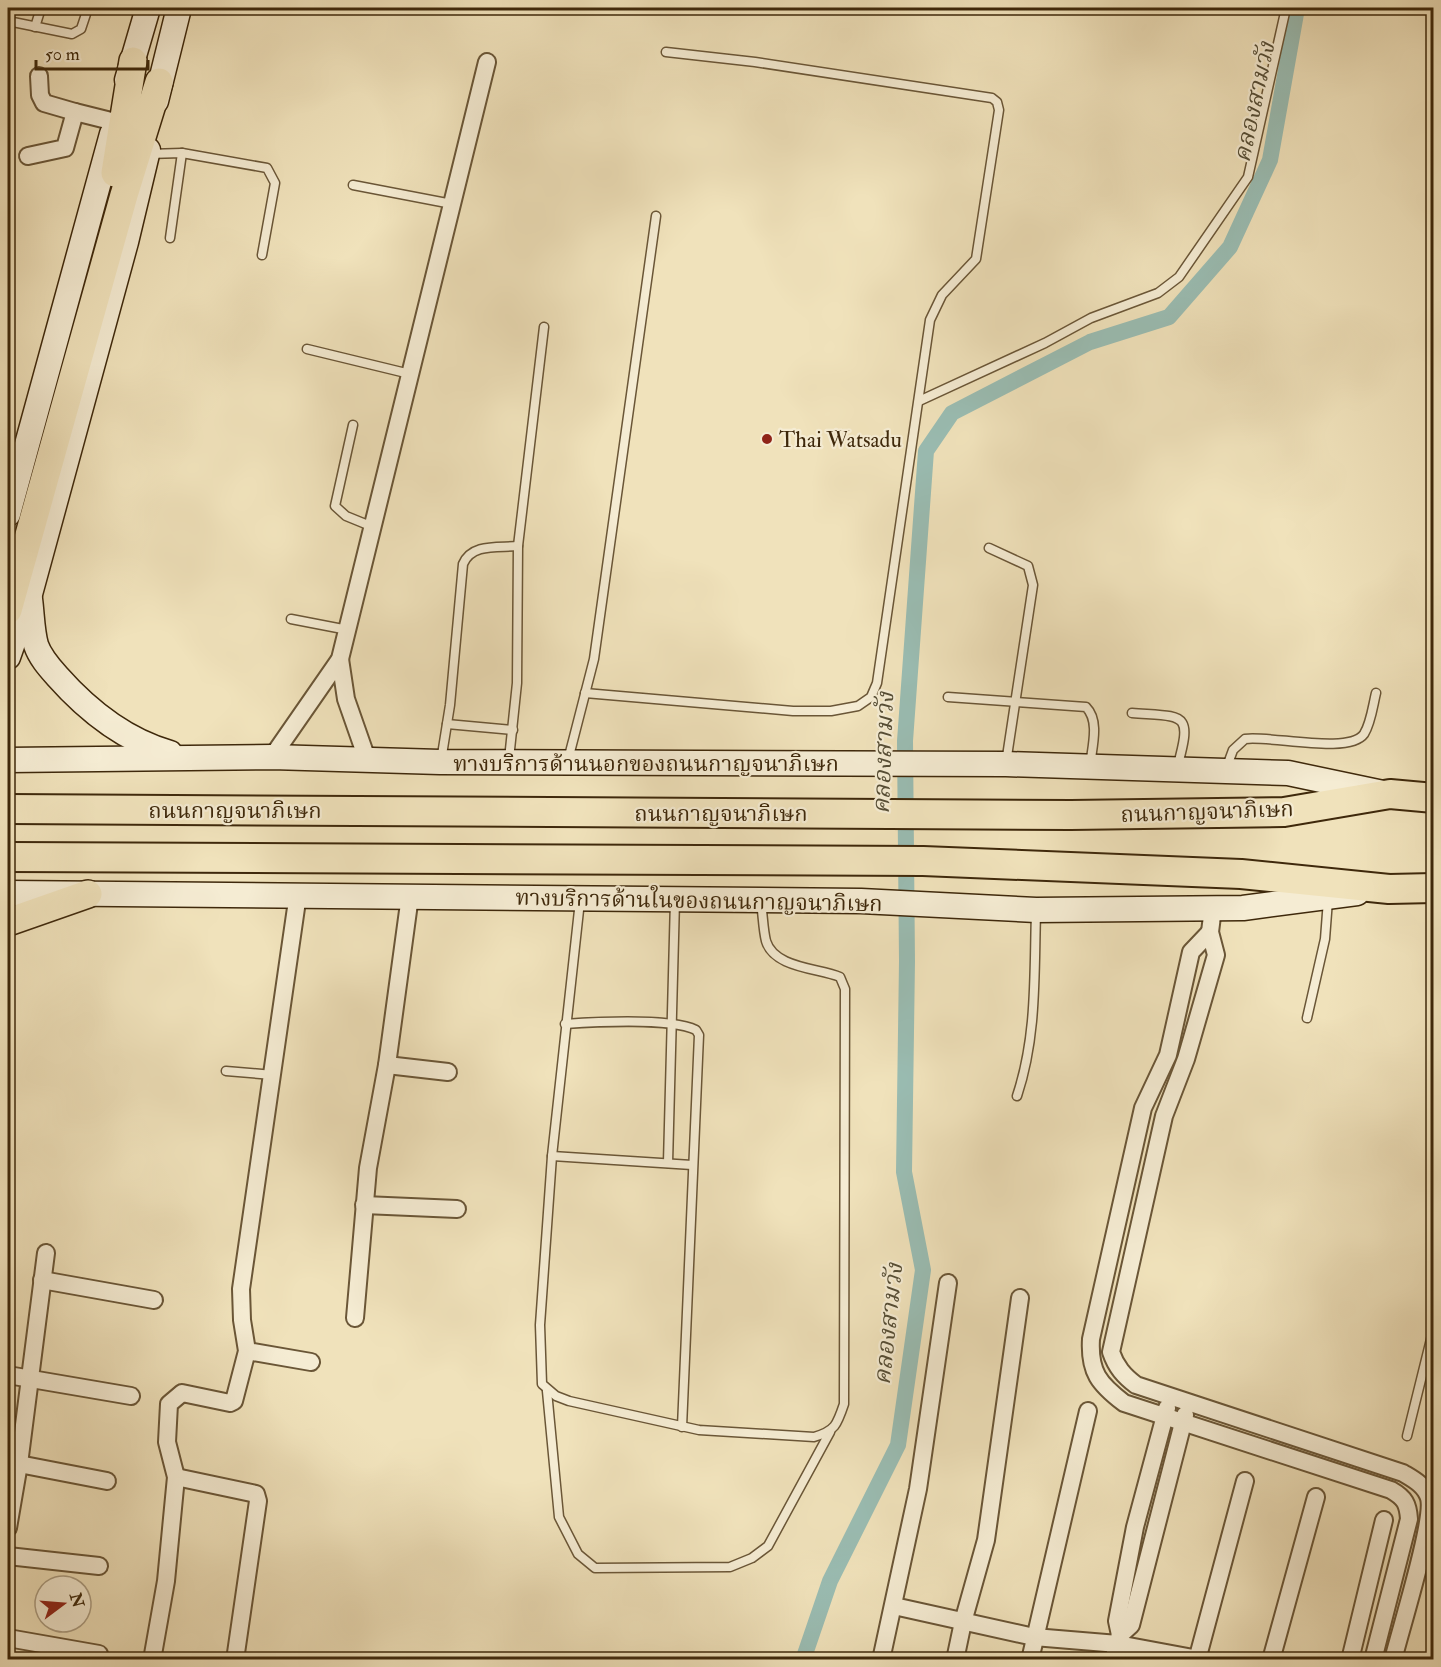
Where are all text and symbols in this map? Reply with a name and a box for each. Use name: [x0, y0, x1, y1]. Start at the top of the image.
scale bar: [36, 33, 148, 71]
water label: คลองสามวัง: [1227, 38, 1283, 165]
text: 50 m: [45, 43, 80, 66]
place label: Thai Watsadu: [779, 426, 902, 454]
marker: Thai Watsadu: [760, 432, 774, 446]
water label: คลองสามวัง: [866, 690, 901, 815]
street label: ทางบริการด้านนอกของถนนกาญจนาภิเษก: [453, 750, 839, 778]
street label: ถนนกาญจนาภิเษก: [1120, 795, 1294, 829]
street label: ถนนกาญจนาภิเษก: [148, 797, 322, 825]
street label: ถนนกาญจนาภิเษก: [634, 800, 808, 828]
street label: ทางบริการด้านในของถนนกาญจนาภิเษก: [515, 883, 883, 918]
water label: คลองสามวัง: [867, 1261, 910, 1386]
north arrow: [33, 1574, 93, 1634]
text: N: [65, 1590, 88, 1610]

